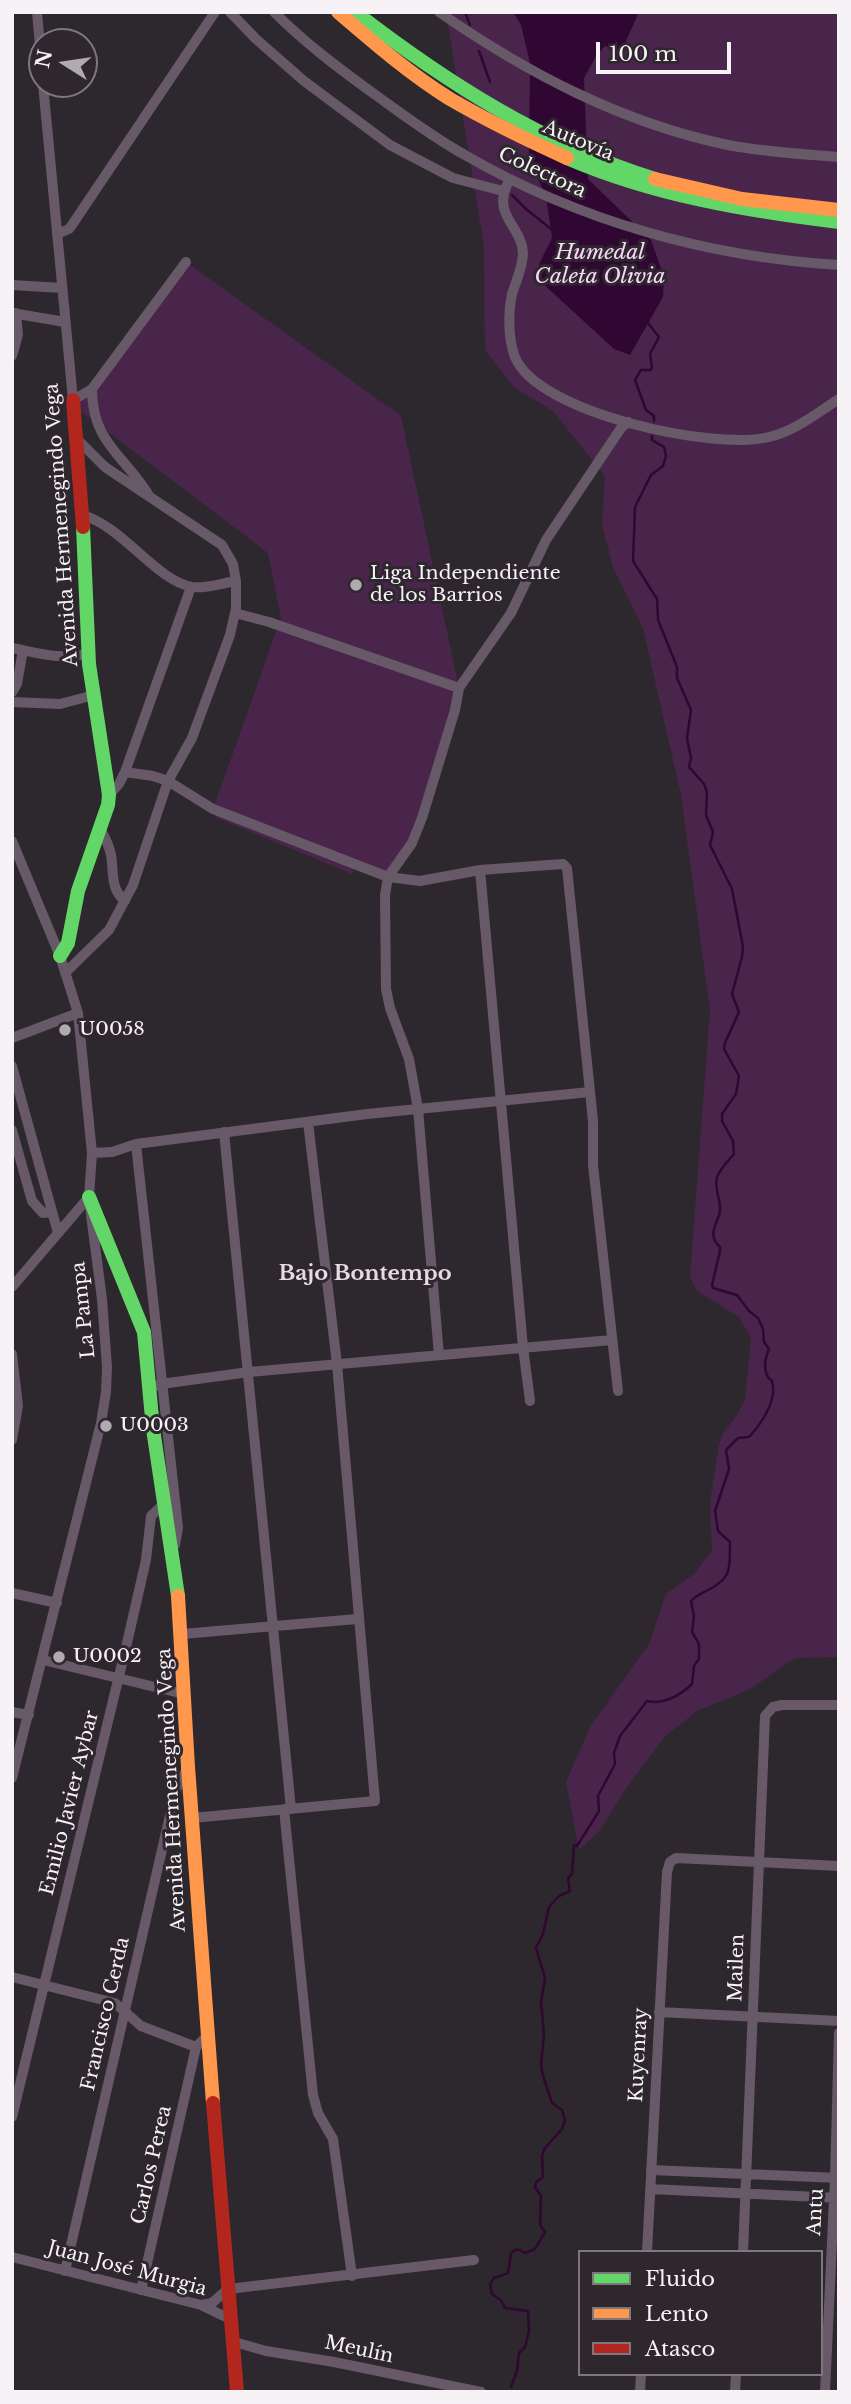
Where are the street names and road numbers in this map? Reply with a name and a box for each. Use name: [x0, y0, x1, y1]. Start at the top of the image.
street label: Autovía: [539, 116, 617, 166]
street label: Colectora: [495, 143, 589, 203]
street label: Avenida Hermenegindo Vega: [41, 383, 83, 667]
street label: La Pampa: [68, 1261, 100, 1359]
street label: Avenida Hermenegindo Vega: [153, 1648, 191, 1932]
street label: Emilio Javier Aybar: [36, 1708, 104, 1898]
street label: Mailen: [724, 1934, 750, 2002]
street label: Francisco Cerda: [77, 1935, 135, 2093]
street label: Kuyenray: [625, 2007, 653, 2103]
street label: Carlos Perea: [127, 2103, 177, 2227]
street label: Antu: [803, 2188, 829, 2236]
street label: Juan José Murgia: [45, 2237, 209, 2301]
street label: Meulín: [323, 2332, 395, 2368]

